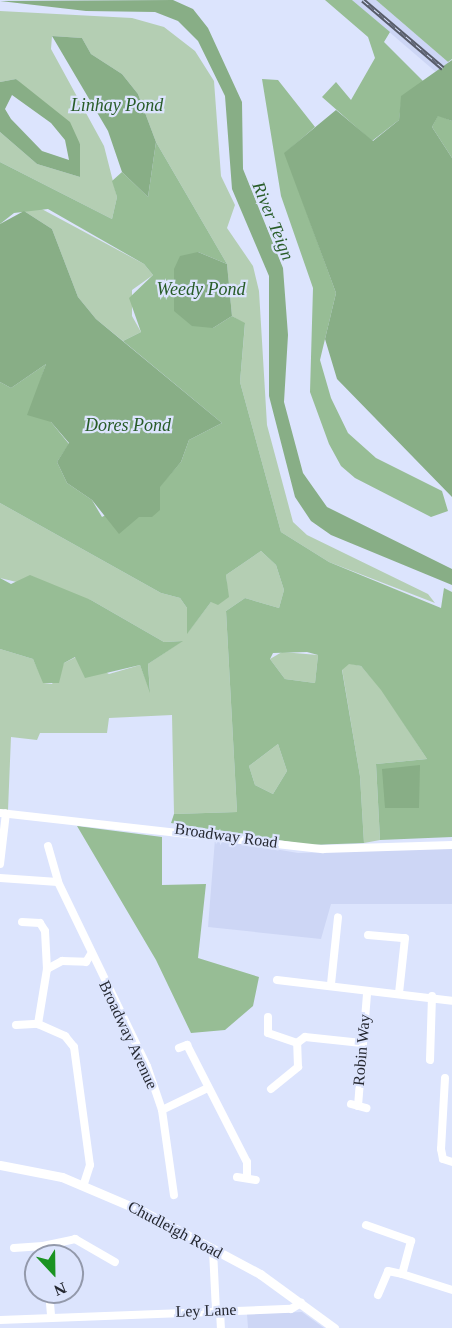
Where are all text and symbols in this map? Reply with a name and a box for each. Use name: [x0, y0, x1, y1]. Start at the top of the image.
water label: Linhay Pond: [71, 94, 163, 116]
water label: River Teign: [247, 179, 299, 263]
water label: Weedy Pond: [157, 278, 245, 300]
water label: Dores Pond: [85, 414, 171, 436]
street label: Broadway Road: [173, 819, 279, 853]
street label: Broadway Avenue: [94, 977, 162, 1093]
street label: Robin Way: [349, 1013, 375, 1087]
street label: Chudleigh Road: [124, 1197, 226, 1263]
north arrow: [24, 1244, 84, 1304]
text: N: [52, 1279, 69, 1299]
street label: Ley Lane: [175, 1300, 237, 1322]

